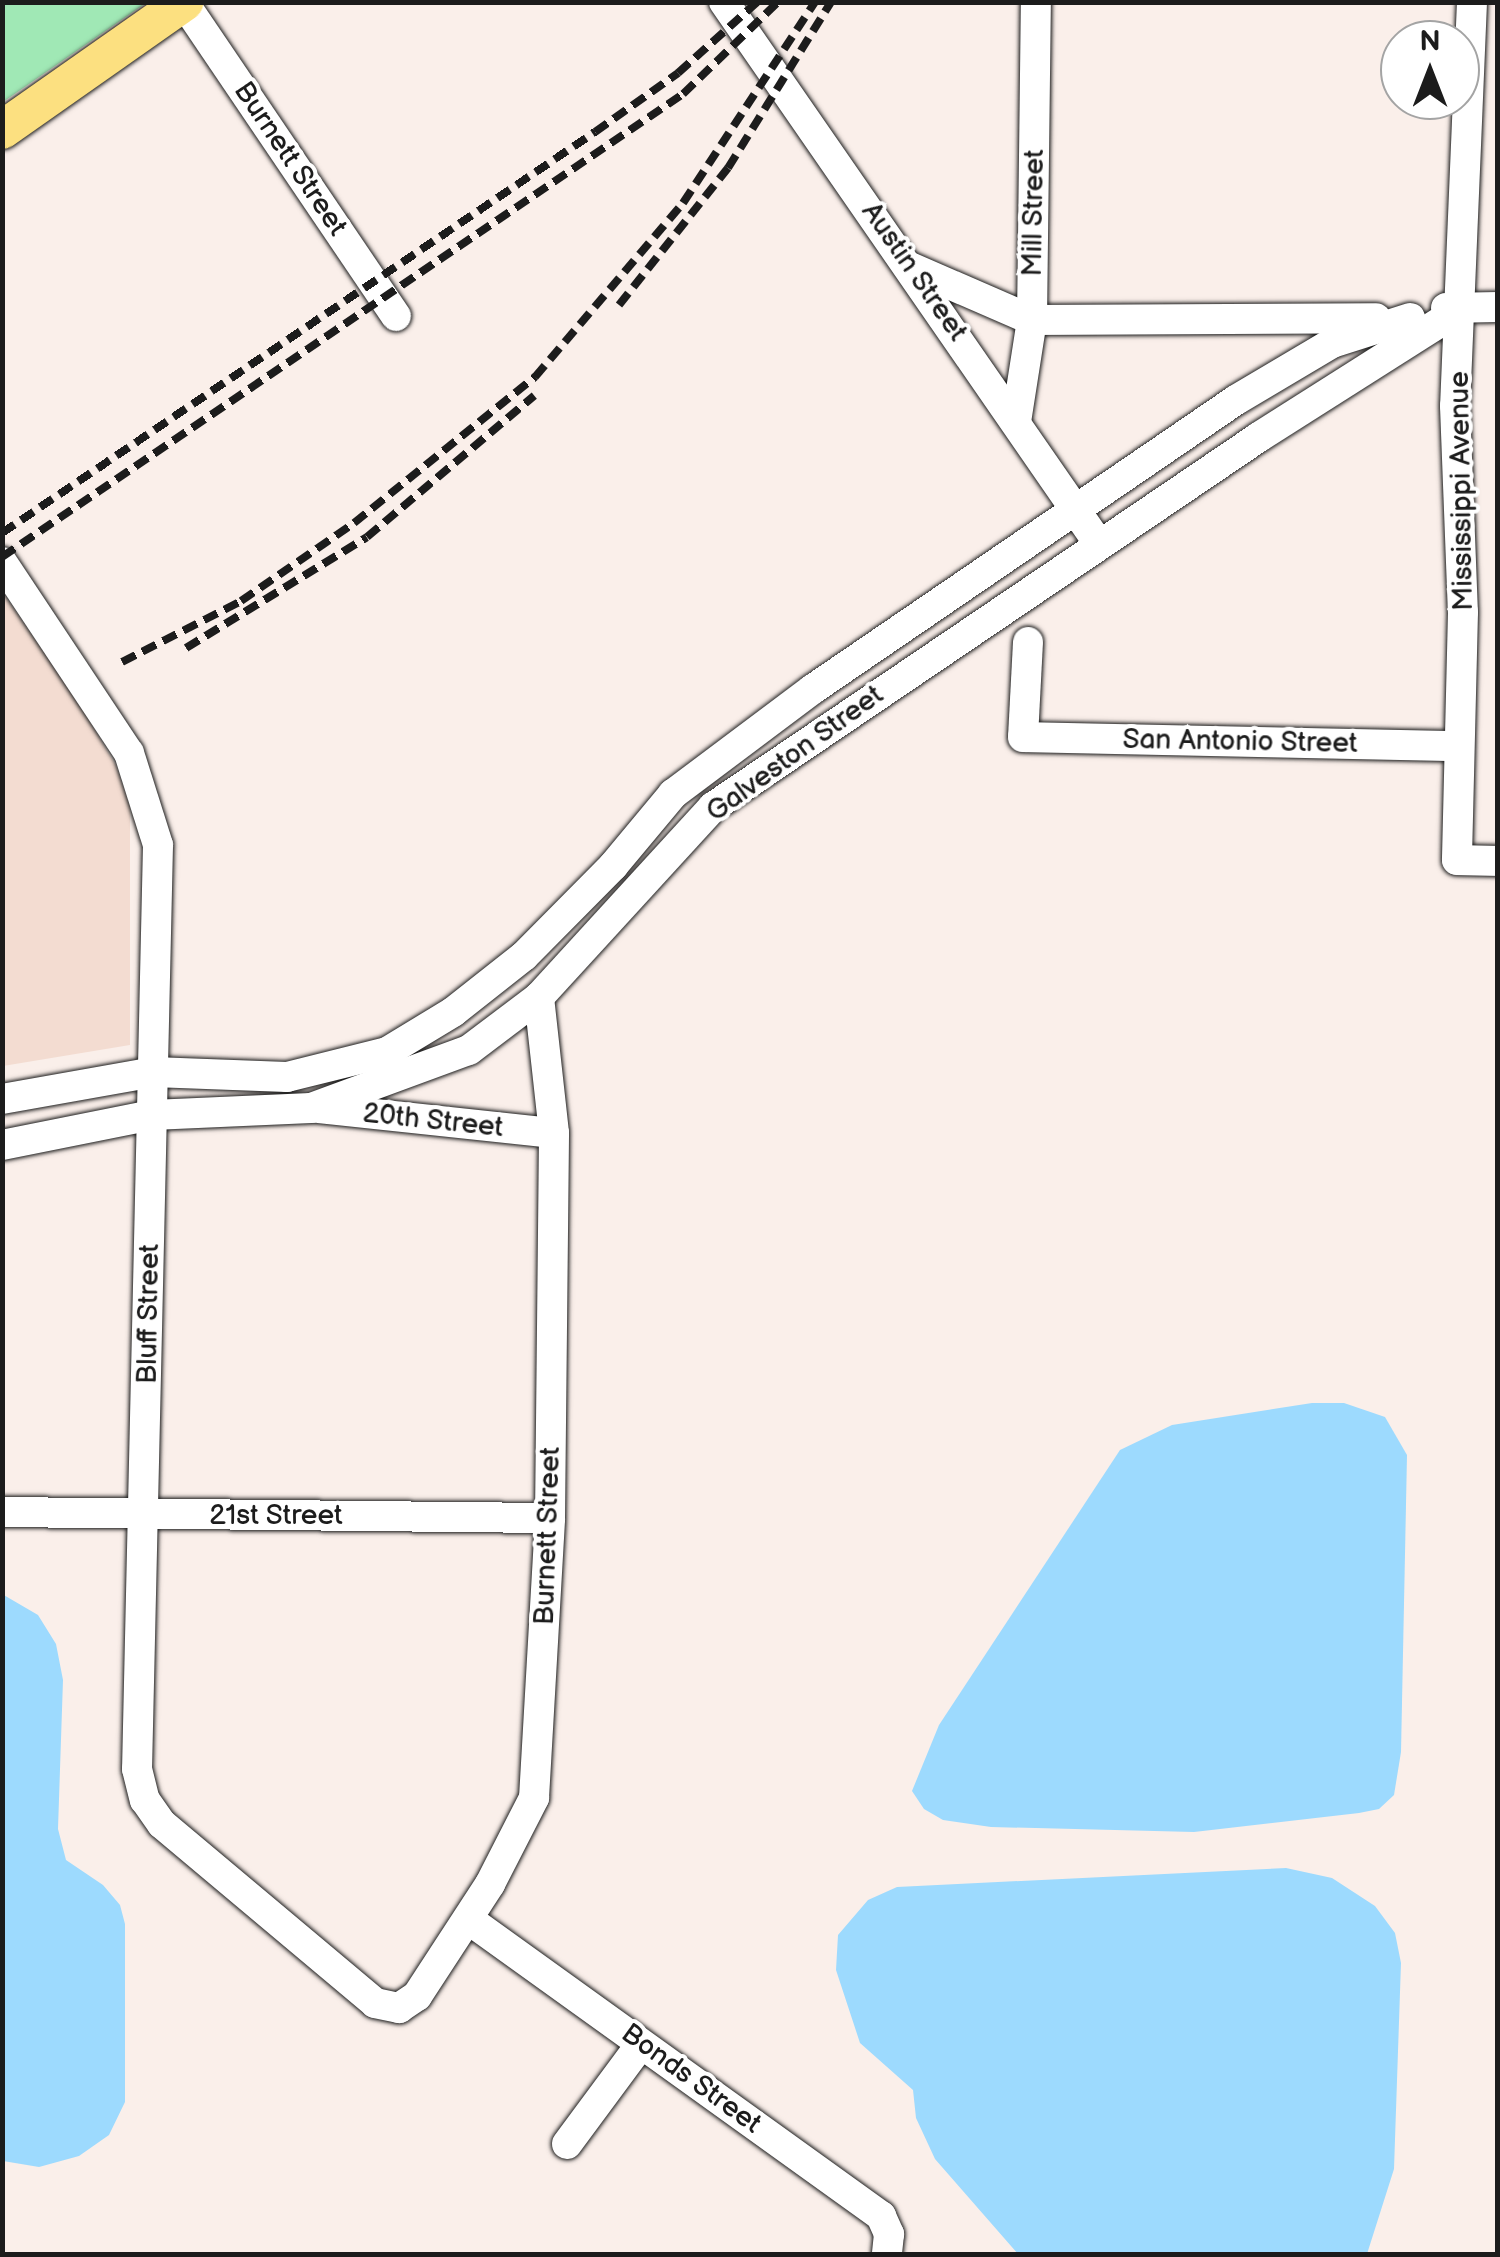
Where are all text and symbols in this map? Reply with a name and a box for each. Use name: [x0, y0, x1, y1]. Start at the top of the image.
north arrow: [1380, 20, 1480, 120]
text: N: [1419, 25, 1441, 58]
street label: Burnett Street: [226, 75, 354, 243]
street label: Mill Street: [1016, 149, 1052, 277]
street label: Austin Street: [854, 196, 974, 348]
street label: Mississippi Avenue: [1443, 371, 1481, 611]
street label: Galveston Street: [700, 679, 890, 829]
street label: San Antonio Street: [1122, 723, 1358, 761]
street label: 20th Street: [361, 1097, 505, 1145]
street label: Bluff Street: [131, 1243, 167, 1385]
street label: Burnett Street: [528, 1446, 568, 1626]
street label: 21st Street: [209, 1499, 343, 1533]
street label: Bonds Street: [614, 2017, 768, 2141]

